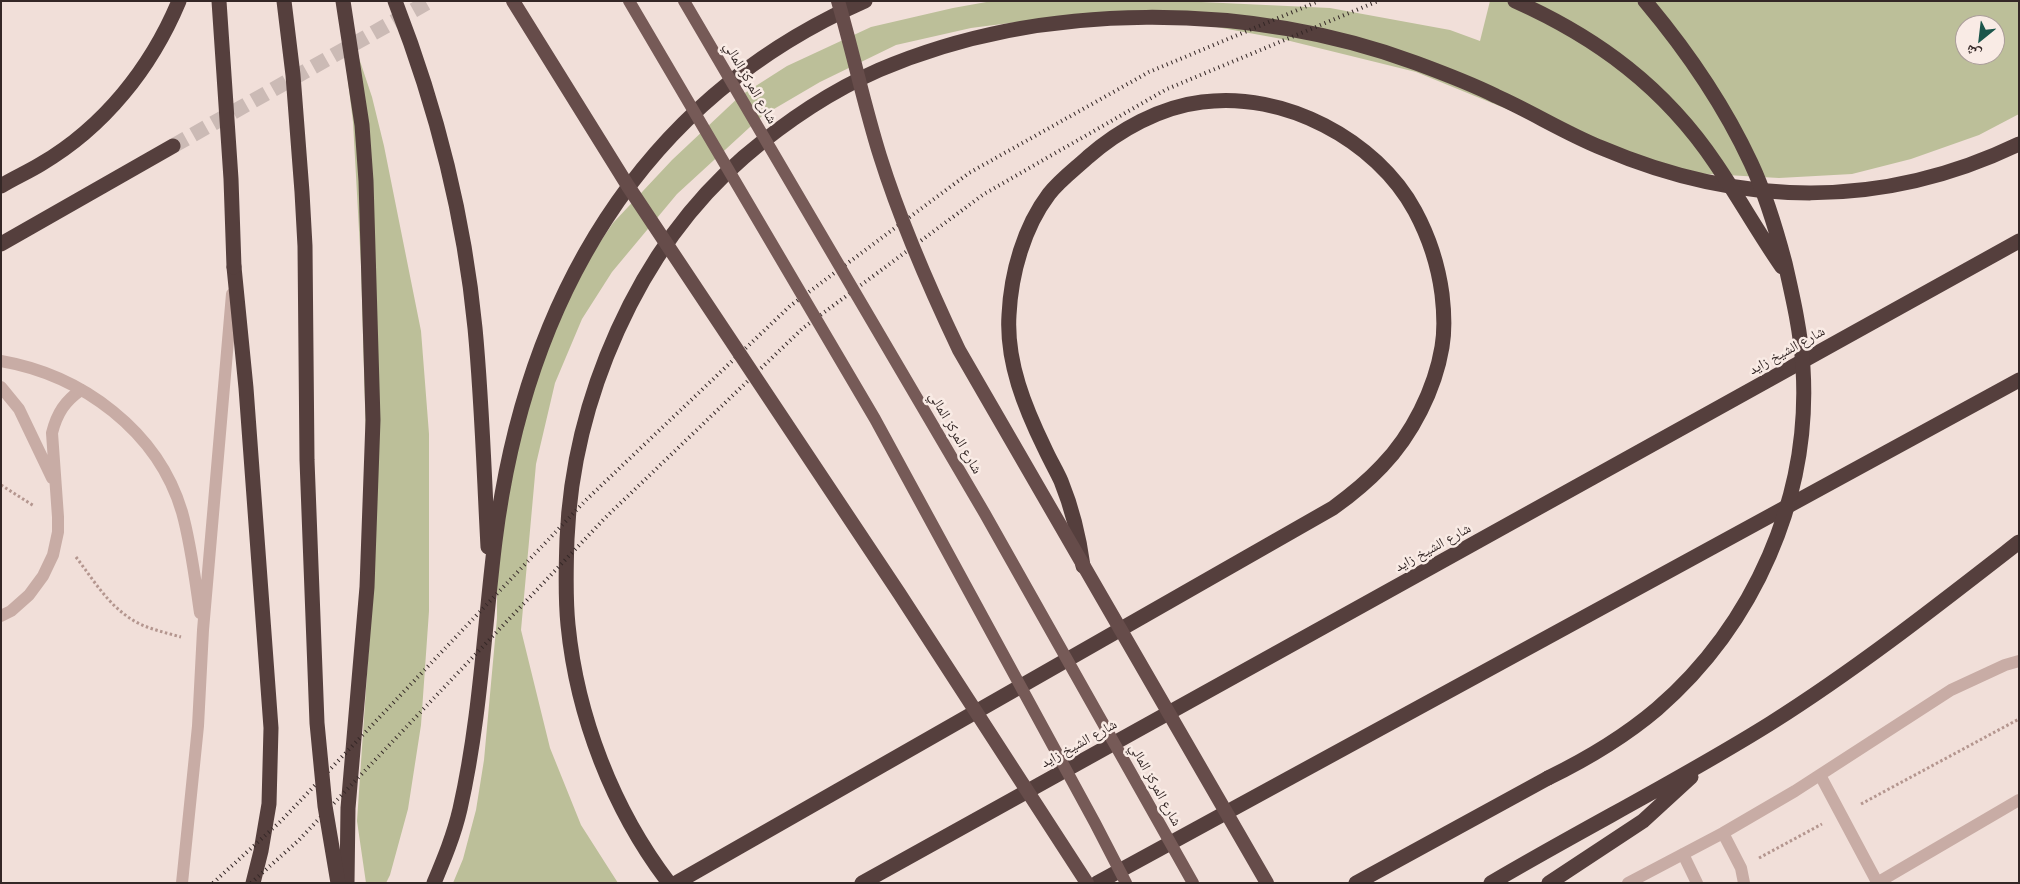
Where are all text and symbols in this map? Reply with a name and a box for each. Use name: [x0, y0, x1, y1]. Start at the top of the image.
north arrow: [1955, 15, 2005, 65]
street label: شارع المركز المالي: [720, 39, 780, 127]
text: ش: [1963, 42, 1984, 63]
street label: شارع الشيخ زايد: [1746, 323, 1828, 379]
street label: شارع المركز المالي: [925, 389, 985, 477]
street label: شارع الشيخ زايد: [1392, 520, 1474, 576]
street label: شارع الشيخ زايد: [1038, 716, 1120, 772]
street label: شارع المركز المالي: [1125, 741, 1185, 829]

